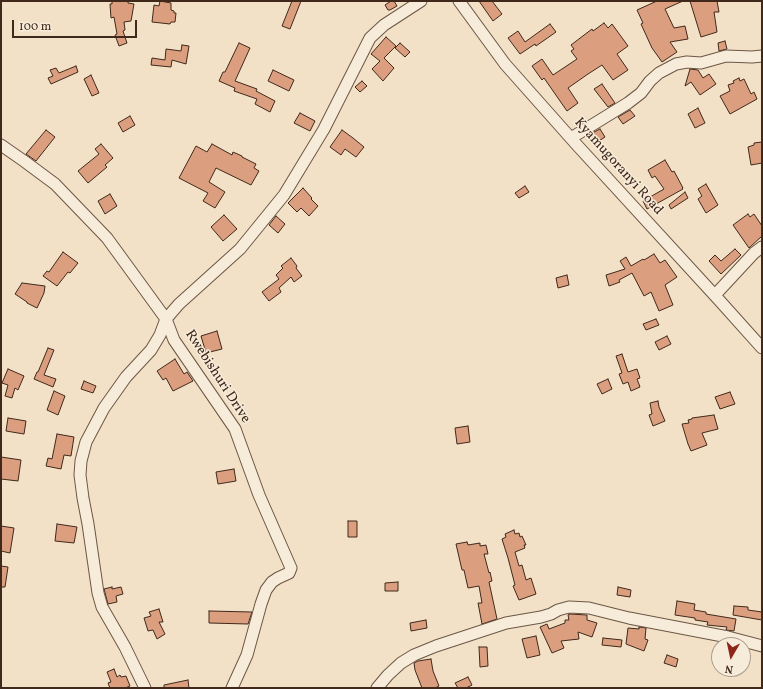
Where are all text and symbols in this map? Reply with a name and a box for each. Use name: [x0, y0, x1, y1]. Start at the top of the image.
scale bar: [14, 12, 139, 38]
text: 100 m: [19, 19, 51, 35]
street label: Kyamugoranyi Road: [570, 115, 666, 219]
street label: Rwebishuri Drive: [181, 327, 253, 427]
north arrow: [711, 637, 751, 677]
text: N: [724, 660, 734, 676]

